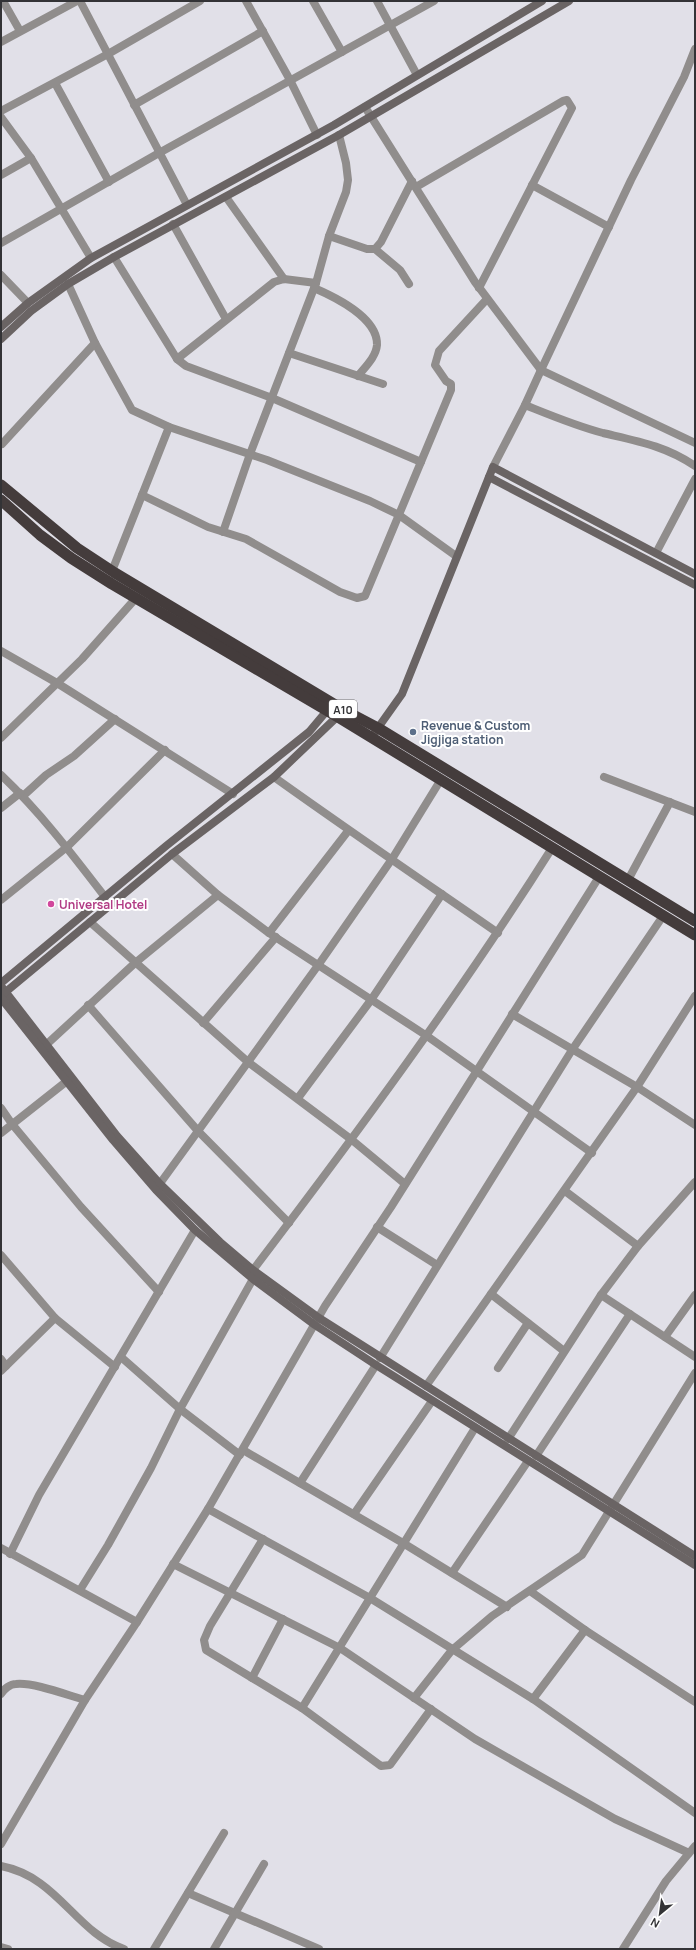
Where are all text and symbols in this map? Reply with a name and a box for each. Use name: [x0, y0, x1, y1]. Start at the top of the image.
road number: A10: [329, 700, 357, 718]
place label: Revenue & Custom Jigjiga station: [421, 717, 531, 748]
marker: Revenue & Custom Jigjiga station: [408, 727, 418, 737]
place label: Universal Hotel: [59, 896, 147, 913]
marker: Universal Hotel: [46, 899, 56, 909]
north arrow: [640, 1894, 680, 1934]
text: N: [648, 1915, 662, 1932]

